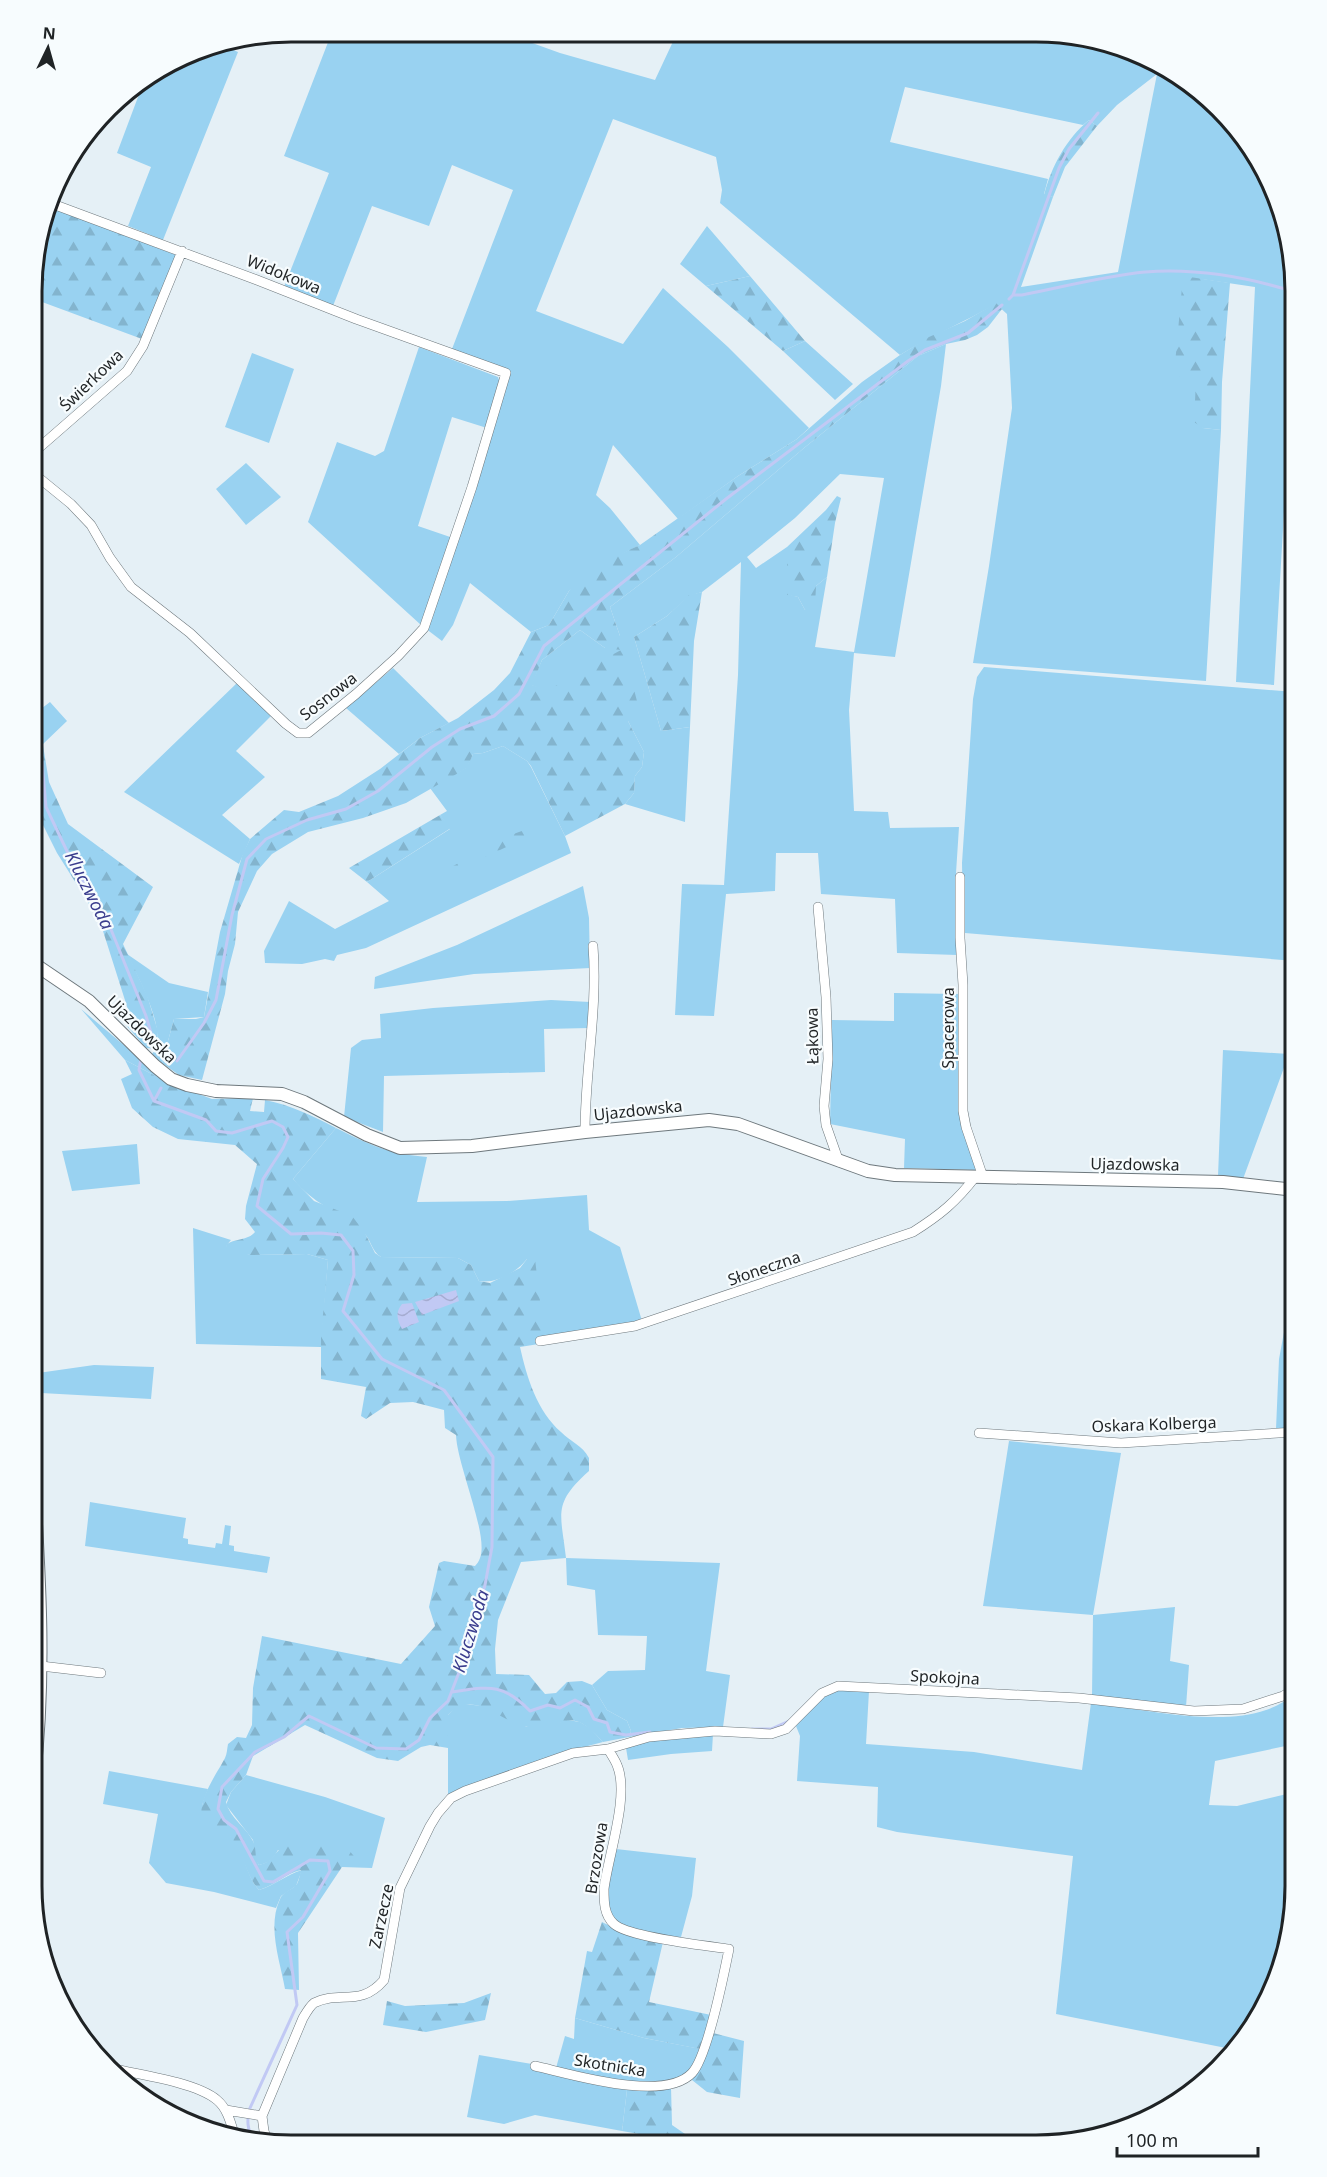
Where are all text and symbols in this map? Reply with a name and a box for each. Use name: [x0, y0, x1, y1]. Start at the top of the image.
north arrow: [18, 18, 78, 78]
text: N: [42, 22, 57, 45]
street label: Widokowa: [244, 249, 324, 299]
street label: Świerkowa: [54, 344, 128, 416]
street label: Sosnowa: [295, 667, 361, 725]
water label: Kluczwoda: [60, 847, 120, 933]
street label: Spacerowa: [937, 987, 959, 1069]
street label: Ujazdowska: [102, 990, 182, 1068]
street label: Łąkowa: [801, 1007, 823, 1065]
street label: Ujazdowska: [592, 1094, 684, 1126]
street label: Ujazdowska: [1090, 1152, 1180, 1176]
street label: Słoneczna: [725, 1245, 803, 1291]
street label: Oskara Kolberga: [1091, 1411, 1217, 1437]
water label: Kluczwoda: [446, 1587, 494, 1675]
street label: Spokojna: [910, 1664, 980, 1690]
street label: Brzozowa: [579, 1820, 613, 1896]
street label: Zarzecze: [363, 1882, 399, 1950]
street label: Skotnicka: [573, 2049, 647, 2081]
scale bar: [1117, 2120, 1258, 2158]
text: 100 m: [1126, 2128, 1178, 2152]

